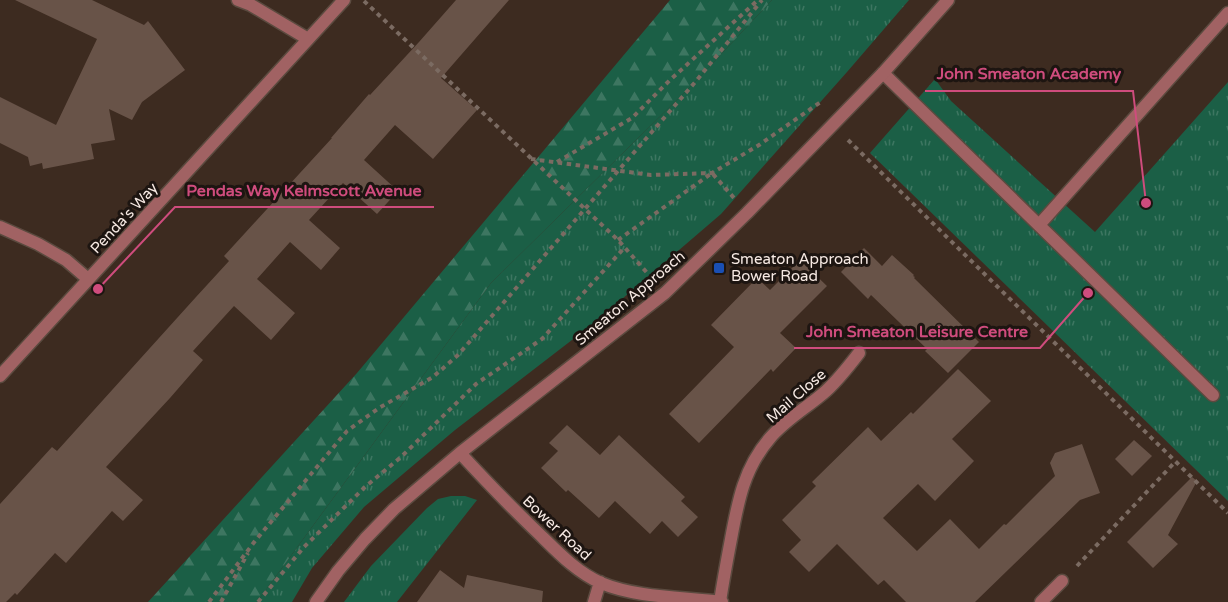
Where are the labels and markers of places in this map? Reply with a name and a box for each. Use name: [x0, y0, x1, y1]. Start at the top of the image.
callout: John Smeaton Academy: [925, 57, 1133, 91]
callout: Pendas Way Kelmscott Avenue: [175, 173, 434, 207]
place label: Smeaton Approach Bower Road: [731, 250, 869, 285]
marker: Smeaton Approach Bower Road: [712, 261, 726, 275]
callout: John Smeaton Leisure Centre: [794, 314, 1040, 348]

